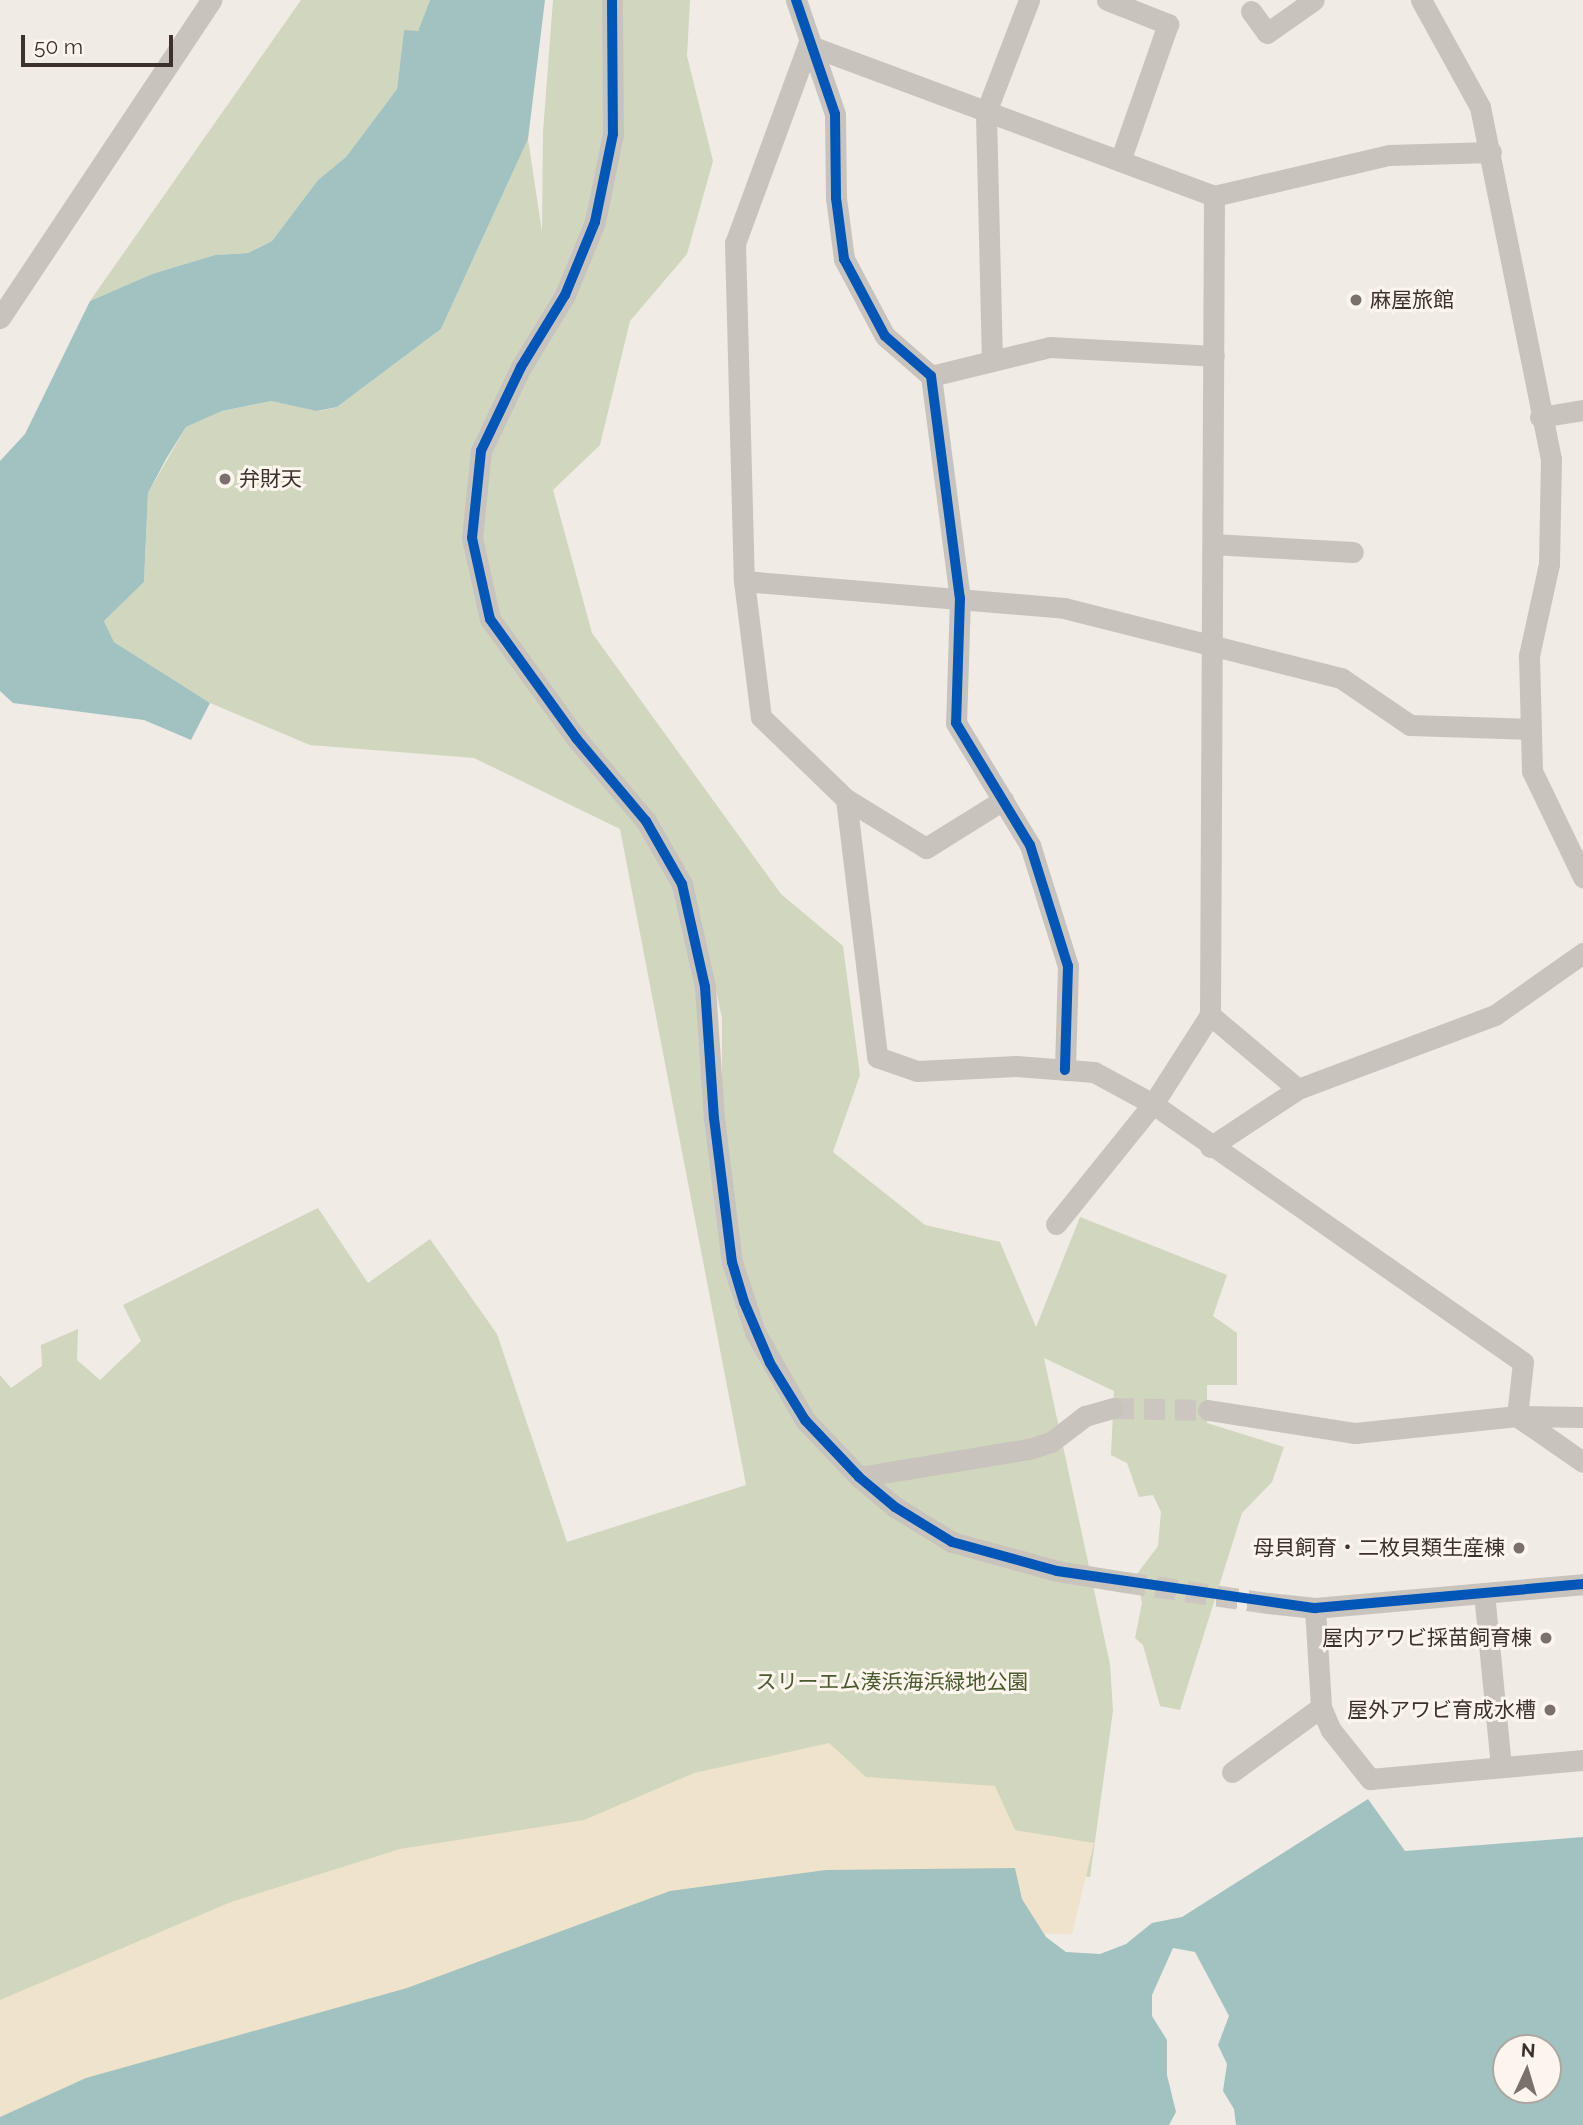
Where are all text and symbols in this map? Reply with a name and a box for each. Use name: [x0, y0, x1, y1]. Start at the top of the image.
scale bar: [24, 21, 177, 65]
text: 50 m: [34, 34, 83, 59]
place label: 麻屋旅館: [1370, 287, 1454, 313]
marker: 麻屋旅館: [1348, 292, 1364, 308]
place label: 弁財天: [239, 466, 302, 492]
marker: 弁財天: [217, 471, 233, 487]
place label: 母貝飼育・二枚貝類生産棟: [1253, 1535, 1505, 1561]
marker: 母貝飼育・二枚貝類生産棟: [1511, 1540, 1527, 1556]
place label: 屋内アワビ採苗飼育棟: [1322, 1625, 1532, 1651]
marker: 屋内アワビ採苗飼育棟: [1538, 1630, 1554, 1646]
park label: スリーエム湊浜海浜緑地公園: [756, 1669, 1028, 1695]
place label: 屋外アワビ育成水槽: [1347, 1697, 1536, 1723]
marker: 屋外アワビ育成水槽: [1542, 1702, 1558, 1718]
north arrow: [1492, 2034, 1562, 2104]
text: N: [1520, 2039, 1536, 2062]

